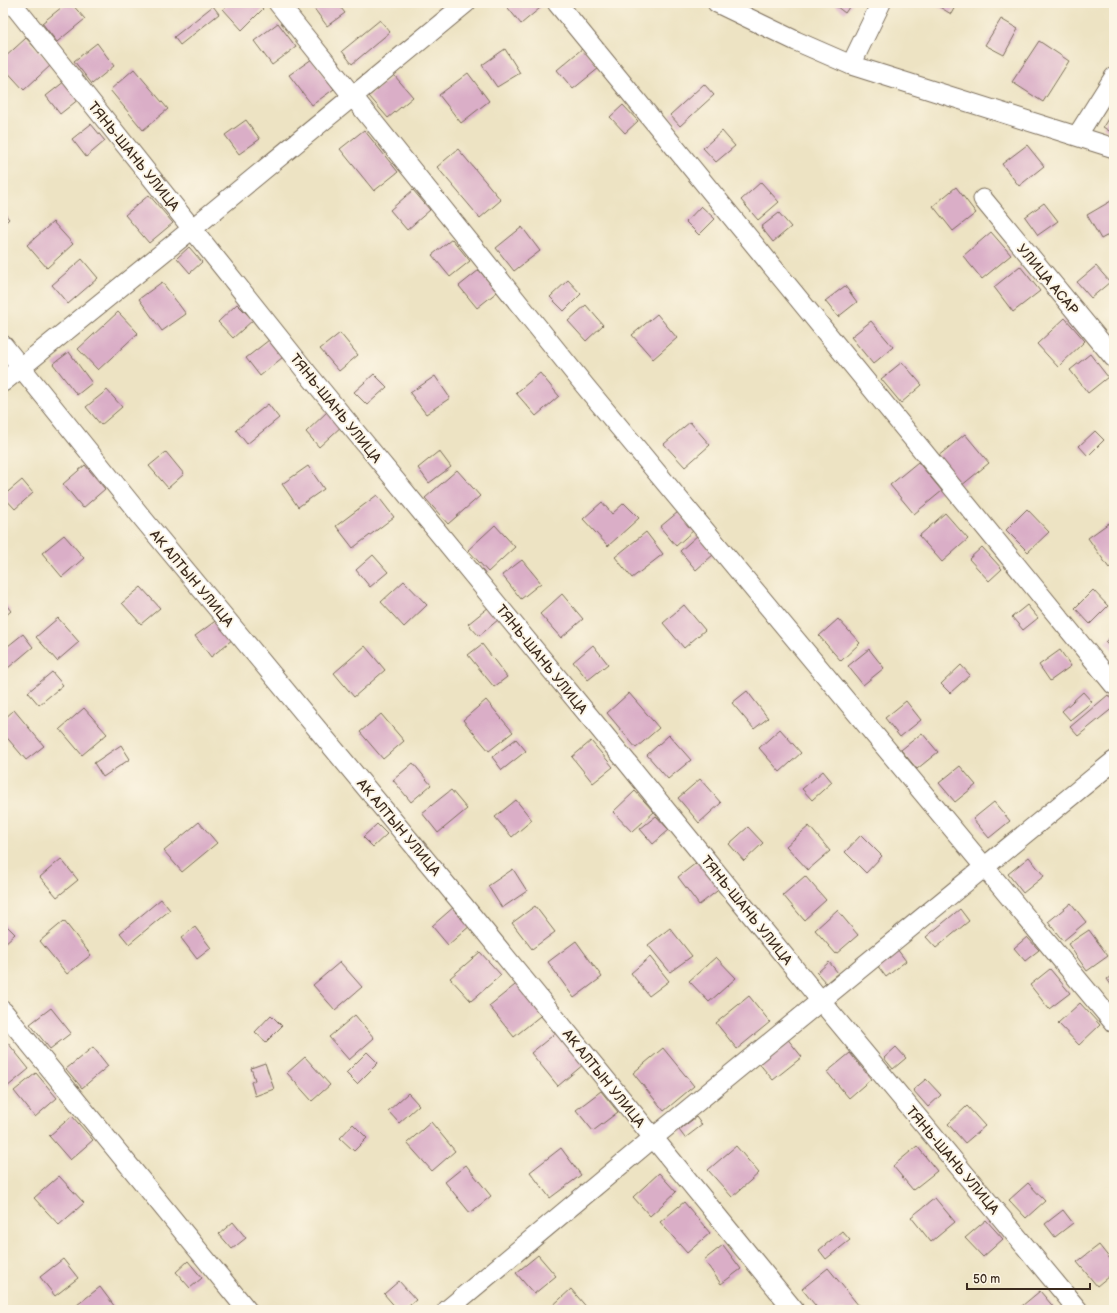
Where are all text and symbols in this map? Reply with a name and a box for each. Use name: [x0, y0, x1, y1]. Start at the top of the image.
street label: ТЯНЬ-ШАНЬ УЛИЦА: [84, 98, 183, 215]
street label: УЛИЦА АСАР: [1013, 241, 1082, 318]
street label: ТЯНЬ-ШАНЬ УЛИЦА: [286, 350, 385, 467]
street label: АК АЛТЫН УЛИЦА: [146, 526, 237, 631]
street label: ТЯНЬ-ШАНЬ УЛИЦА: [492, 601, 591, 718]
street label: АК АЛТЫН УЛИЦА: [353, 775, 444, 880]
street label: ТЯНЬ-ШАНЬ УЛИЦА: [697, 852, 796, 969]
street label: АК АЛТЫН УЛИЦА: [558, 1025, 649, 1131]
street label: ТЯНЬ-ШАНЬ УЛИЦА: [902, 1103, 1003, 1218]
scale bar: [967, 1265, 1090, 1291]
text: 50 m: [973, 1272, 1000, 1287]

